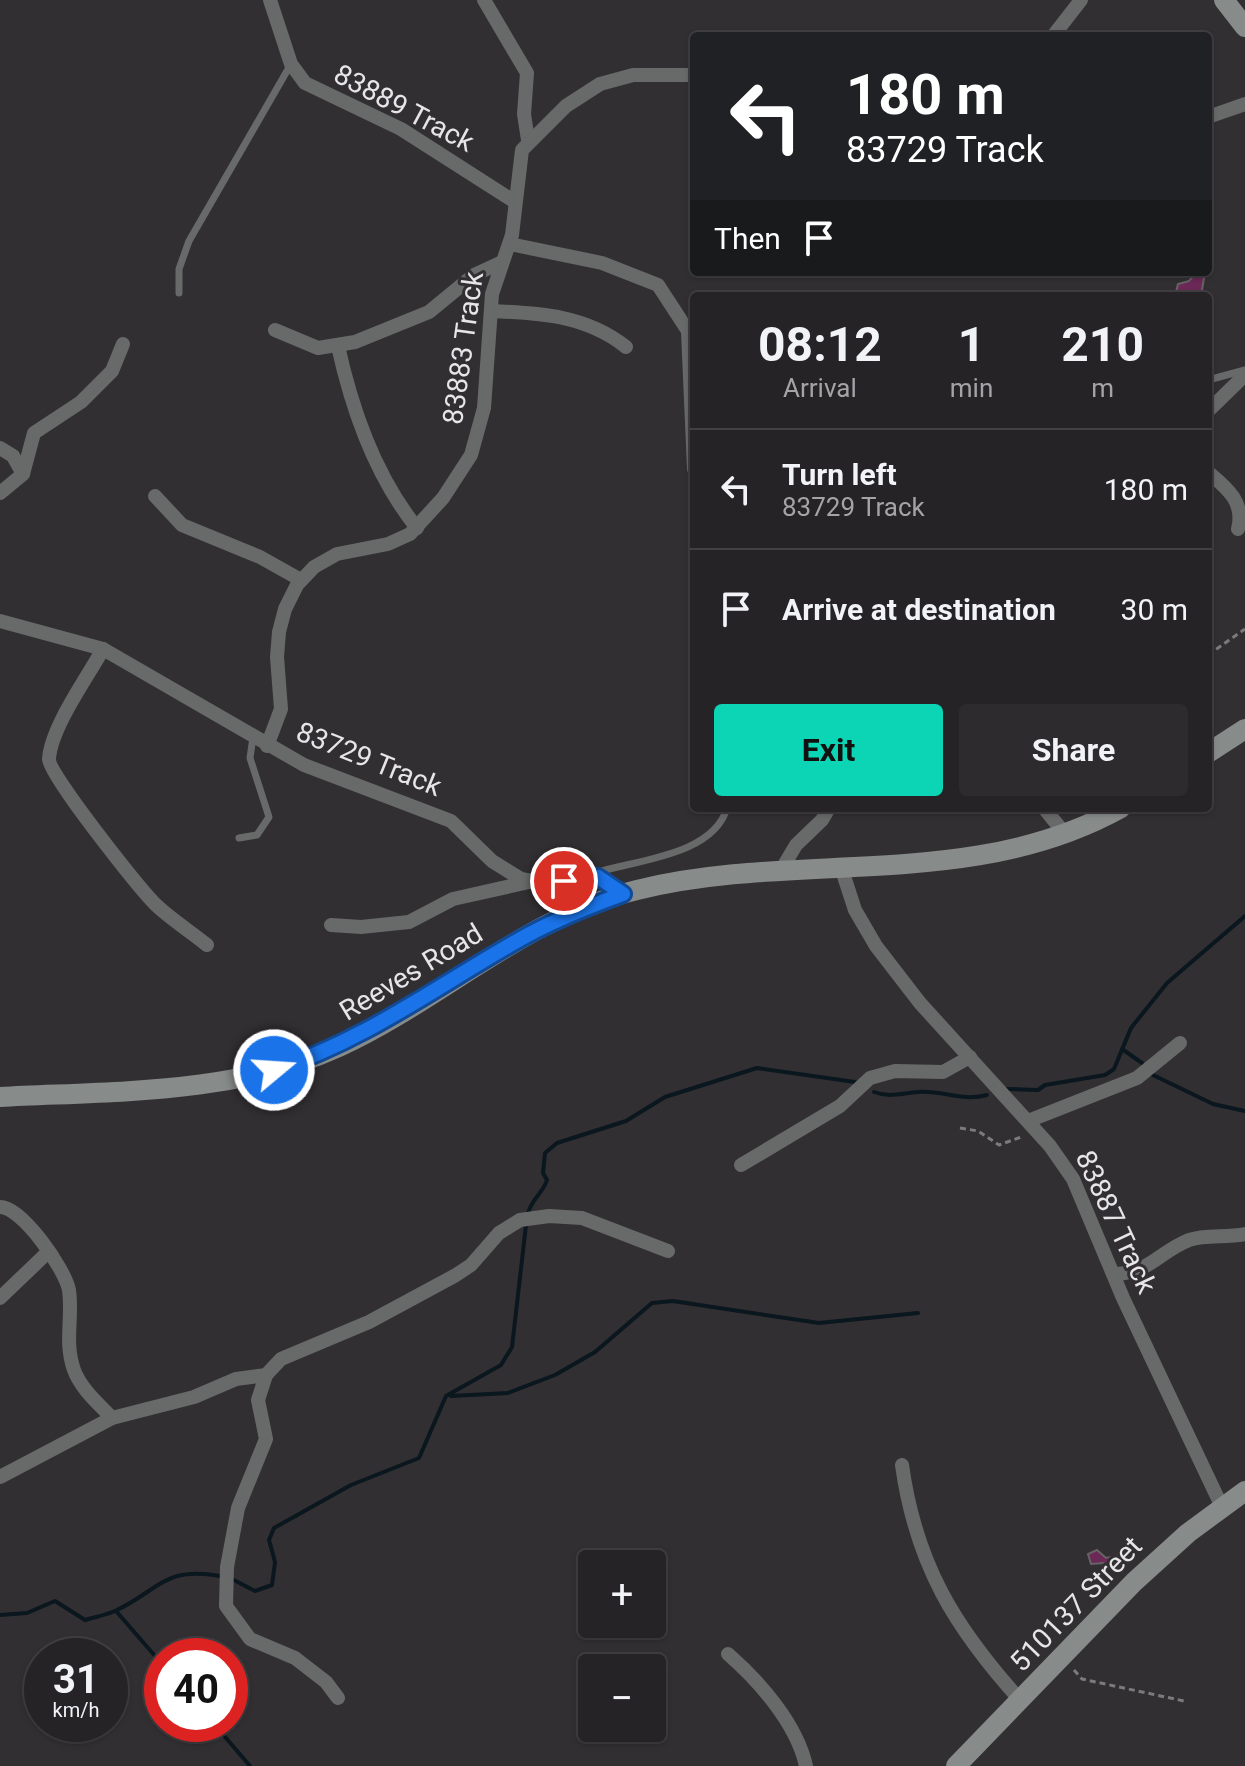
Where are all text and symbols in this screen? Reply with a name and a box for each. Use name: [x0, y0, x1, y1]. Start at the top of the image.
street label: 83889 Track: [328, 57, 480, 159]
text: 180 m: [846, 62, 1005, 128]
icon: left: [714, 64, 818, 168]
text: 83729 Track: [846, 129, 1044, 171]
icon: arrive: [797, 216, 841, 260]
text: Then: [714, 221, 781, 256]
street label: 83883 Track: [436, 269, 490, 426]
text: 08:12: [758, 316, 882, 373]
text: 1: [958, 316, 985, 373]
text: 210: [1061, 316, 1144, 373]
text: Arrival: [783, 373, 857, 403]
text: min: [950, 373, 993, 403]
text: m: [1091, 373, 1114, 403]
text: Turn left: [782, 457, 897, 492]
icon: left: [714, 467, 758, 511]
text: 180 m: [1104, 472, 1188, 507]
text: 83729 Track: [782, 492, 925, 522]
icon: arrive: [714, 587, 758, 631]
text: Arrive at destination: [782, 592, 1056, 627]
text: 30 m: [1121, 592, 1188, 627]
button: Exit: [714, 704, 943, 796]
button: Share: [959, 704, 1188, 796]
street label: 83729 Track: [292, 715, 447, 803]
pin: [530, 847, 598, 915]
icon: arrive: [542, 859, 586, 903]
street label: Reeves Road: [334, 916, 488, 1028]
position arrow: [232, 1028, 316, 1112]
street label: 83887 Track: [1069, 1145, 1164, 1299]
street label: 510137 Street: [1003, 1530, 1149, 1678]
map controls: [578, 1550, 666, 1742]
button: +: [578, 1550, 666, 1638]
speed limit sign: 40: [144, 1638, 248, 1742]
button: −: [578, 1654, 666, 1742]
text: 31: [53, 1656, 99, 1703]
text: km/h: [53, 1698, 99, 1722]

